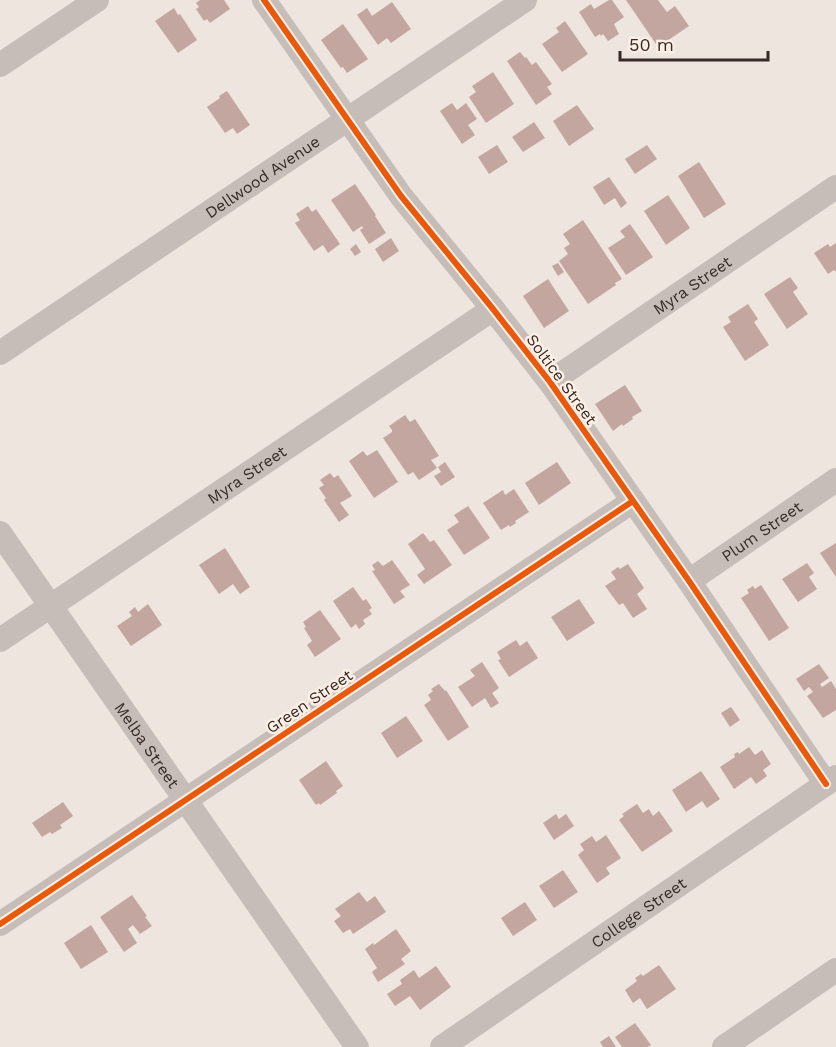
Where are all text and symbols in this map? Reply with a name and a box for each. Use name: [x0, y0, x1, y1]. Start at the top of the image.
scale bar: [620, 24, 768, 62]
text: 50 m: [629, 34, 674, 55]
street label: Dellwood Avenue: [202, 132, 323, 222]
street label: Myra Street: [650, 252, 735, 319]
street label: Soltice Street: [522, 330, 601, 428]
street label: Myra Street: [204, 442, 290, 508]
street label: Plum Street: [718, 497, 806, 566]
street label: Green Street: [263, 665, 356, 737]
street label: Melba Street: [110, 699, 183, 792]
street label: College Street: [587, 873, 690, 952]

